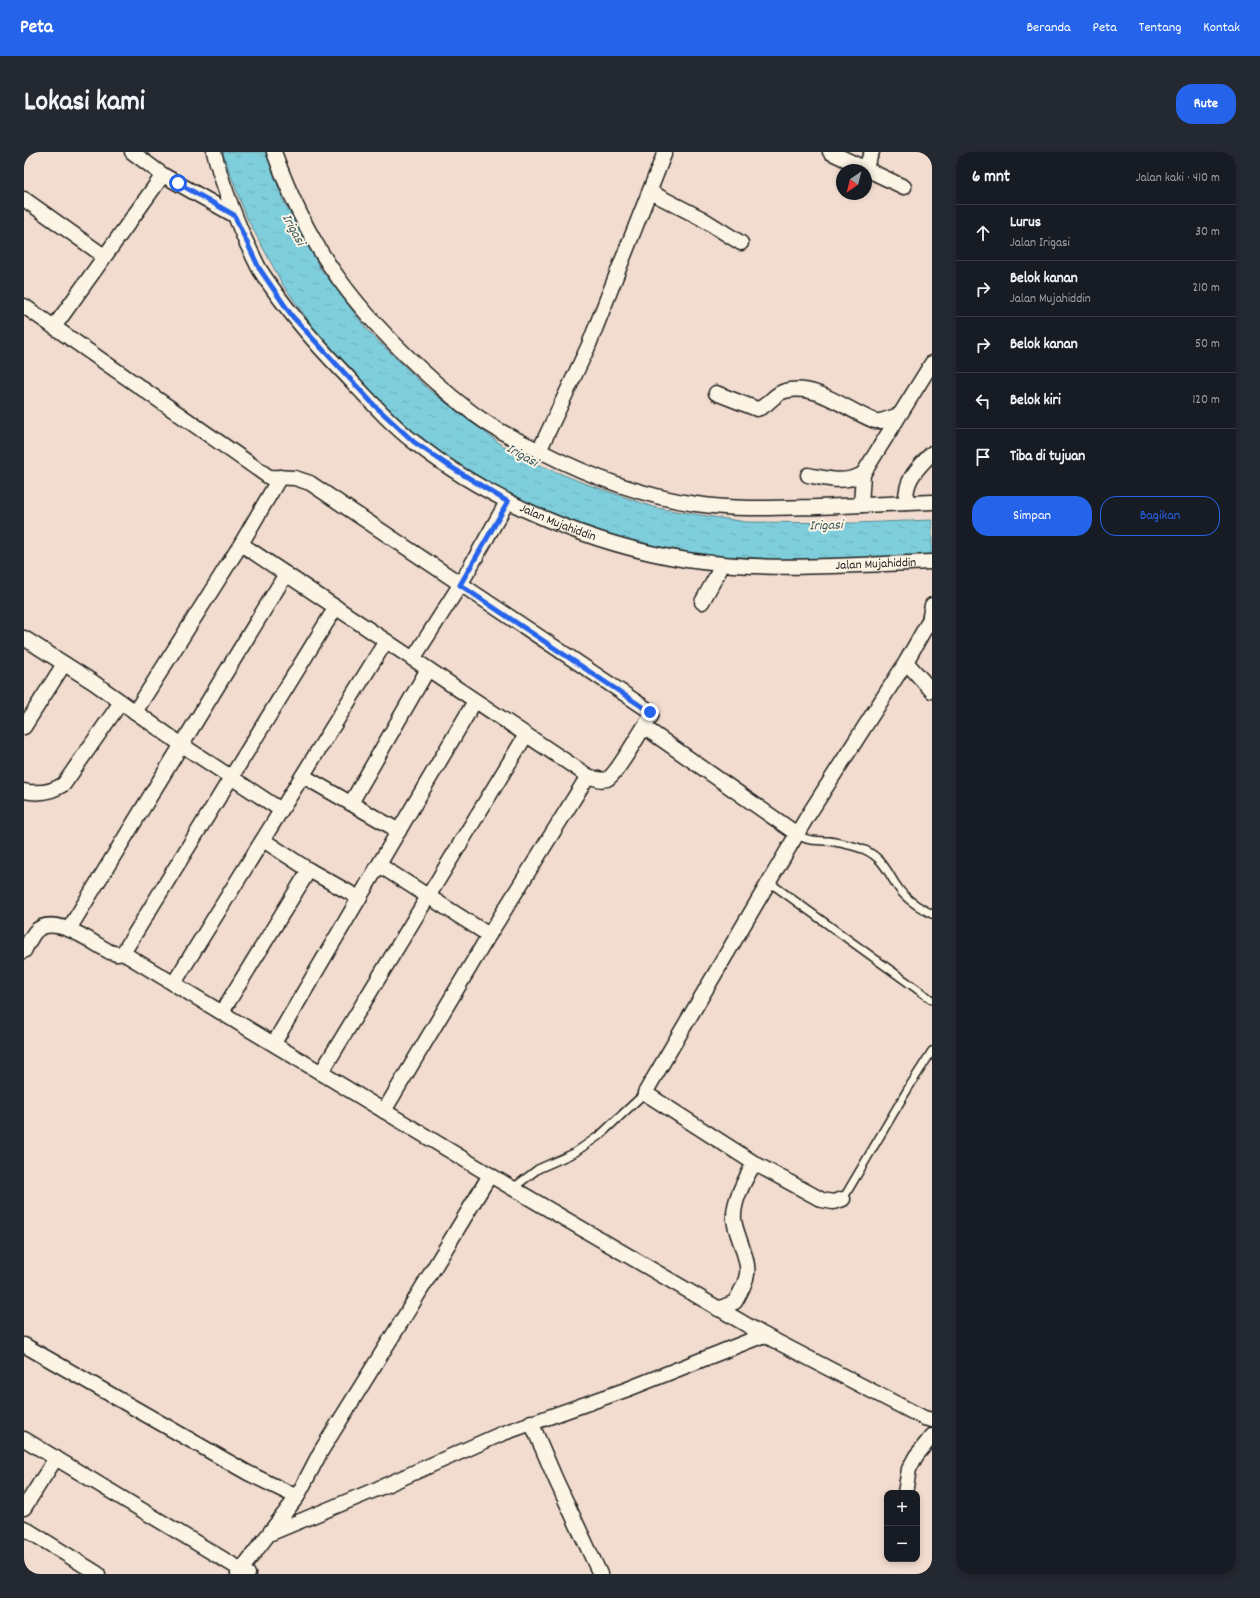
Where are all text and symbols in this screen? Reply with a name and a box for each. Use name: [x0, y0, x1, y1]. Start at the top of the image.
text: Peta: [20, 15, 53, 42]
text: Beranda: [1026, 18, 1071, 38]
text: Peta: [1093, 18, 1117, 38]
text: Tentang: [1139, 18, 1181, 38]
text: Kontak: [1203, 18, 1240, 38]
text: Lokasi kami: [24, 84, 145, 124]
button: Rute: [1176, 84, 1236, 124]
north arrow: [836, 164, 872, 200]
text: 6 mnt: [972, 166, 1010, 190]
text: Jalan kaki · 410 m: [1136, 169, 1220, 188]
route start: [169, 174, 187, 192]
water label: Irigasi: [276, 211, 311, 252]
text: Lurus: [1010, 212, 1041, 234]
icon: ahead: [972, 222, 994, 244]
text: 30 m: [1195, 223, 1220, 242]
text: Jalan Irigasi: [1010, 234, 1070, 253]
text: Belok kanan: [1010, 268, 1078, 290]
icon: right: [972, 278, 994, 300]
text: 210 m: [1192, 279, 1220, 298]
text: Jalan Mujahiddin: [1010, 290, 1091, 309]
icon: right: [972, 334, 994, 356]
text: Belok kanan: [1010, 334, 1078, 356]
text: 50 m: [1195, 335, 1220, 354]
icon: left: [972, 390, 994, 412]
text: Belok kiri: [1010, 390, 1061, 412]
text: 120 m: [1192, 391, 1220, 410]
water label: Irigasi: [503, 439, 544, 474]
icon: arrive: [972, 446, 994, 468]
text: Tiba di tujuan: [1010, 446, 1085, 468]
button: Simpan: [972, 496, 1092, 536]
button: Bagikan: [1100, 496, 1220, 536]
street label: Jalan Mujahiddin: [516, 499, 598, 547]
water label: Irigasi: [809, 515, 845, 537]
street label: Jalan Mujahiddin: [835, 553, 917, 576]
route end: [641, 703, 659, 721]
map controls: [884, 1490, 920, 1562]
button: +: [884, 1490, 920, 1526]
button: −: [884, 1526, 920, 1562]

